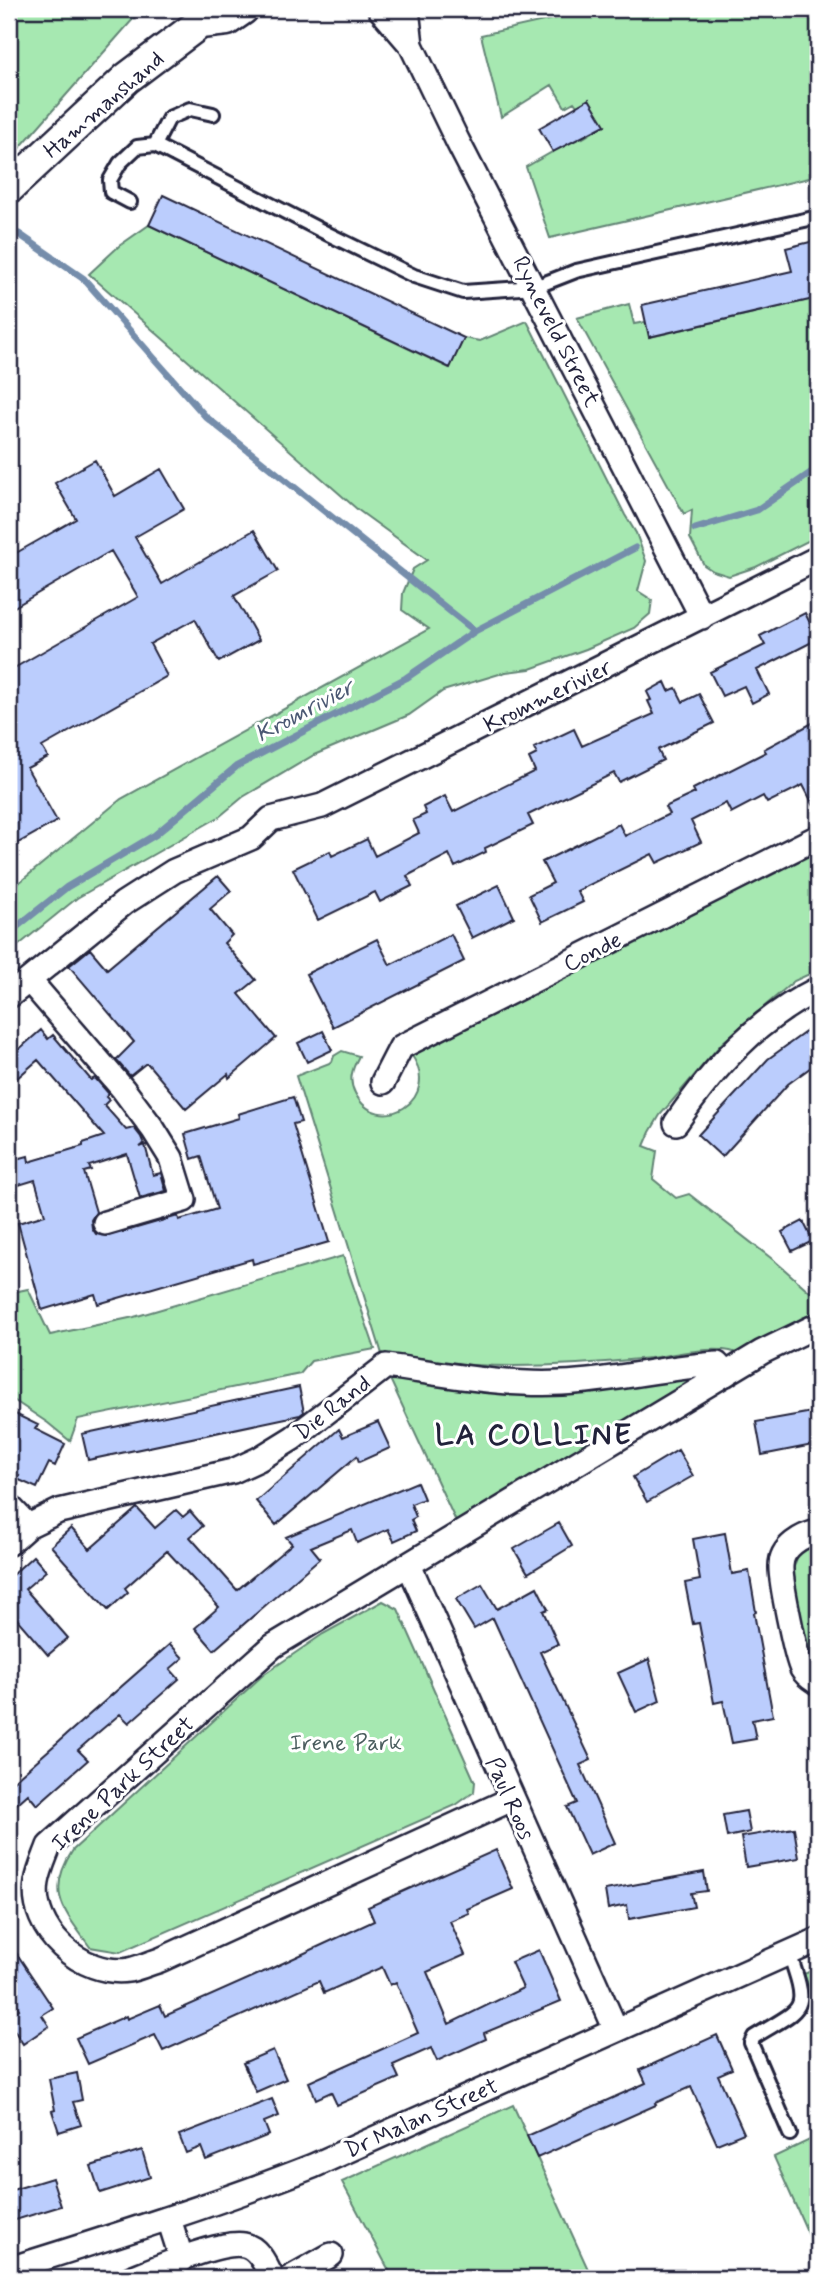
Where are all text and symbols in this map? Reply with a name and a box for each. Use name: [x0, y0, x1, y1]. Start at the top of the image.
street label: Hammanshand: [38, 45, 171, 166]
street label: Ryneveld Street: [504, 252, 606, 413]
street label: Krommerivier: [479, 653, 617, 741]
water label: Kromrivier: [250, 671, 362, 750]
street label: Conde: [559, 925, 627, 980]
street label: Die Rand: [289, 1369, 378, 1448]
district label: LA COLLINE: [435, 1416, 633, 1455]
street label: Irene Park Street: [45, 1710, 201, 1859]
park label: Irene Park: [290, 1729, 402, 1759]
street label: Paul Roos: [478, 1753, 541, 1845]
street label: Dr Malan Street: [340, 2071, 503, 2166]

